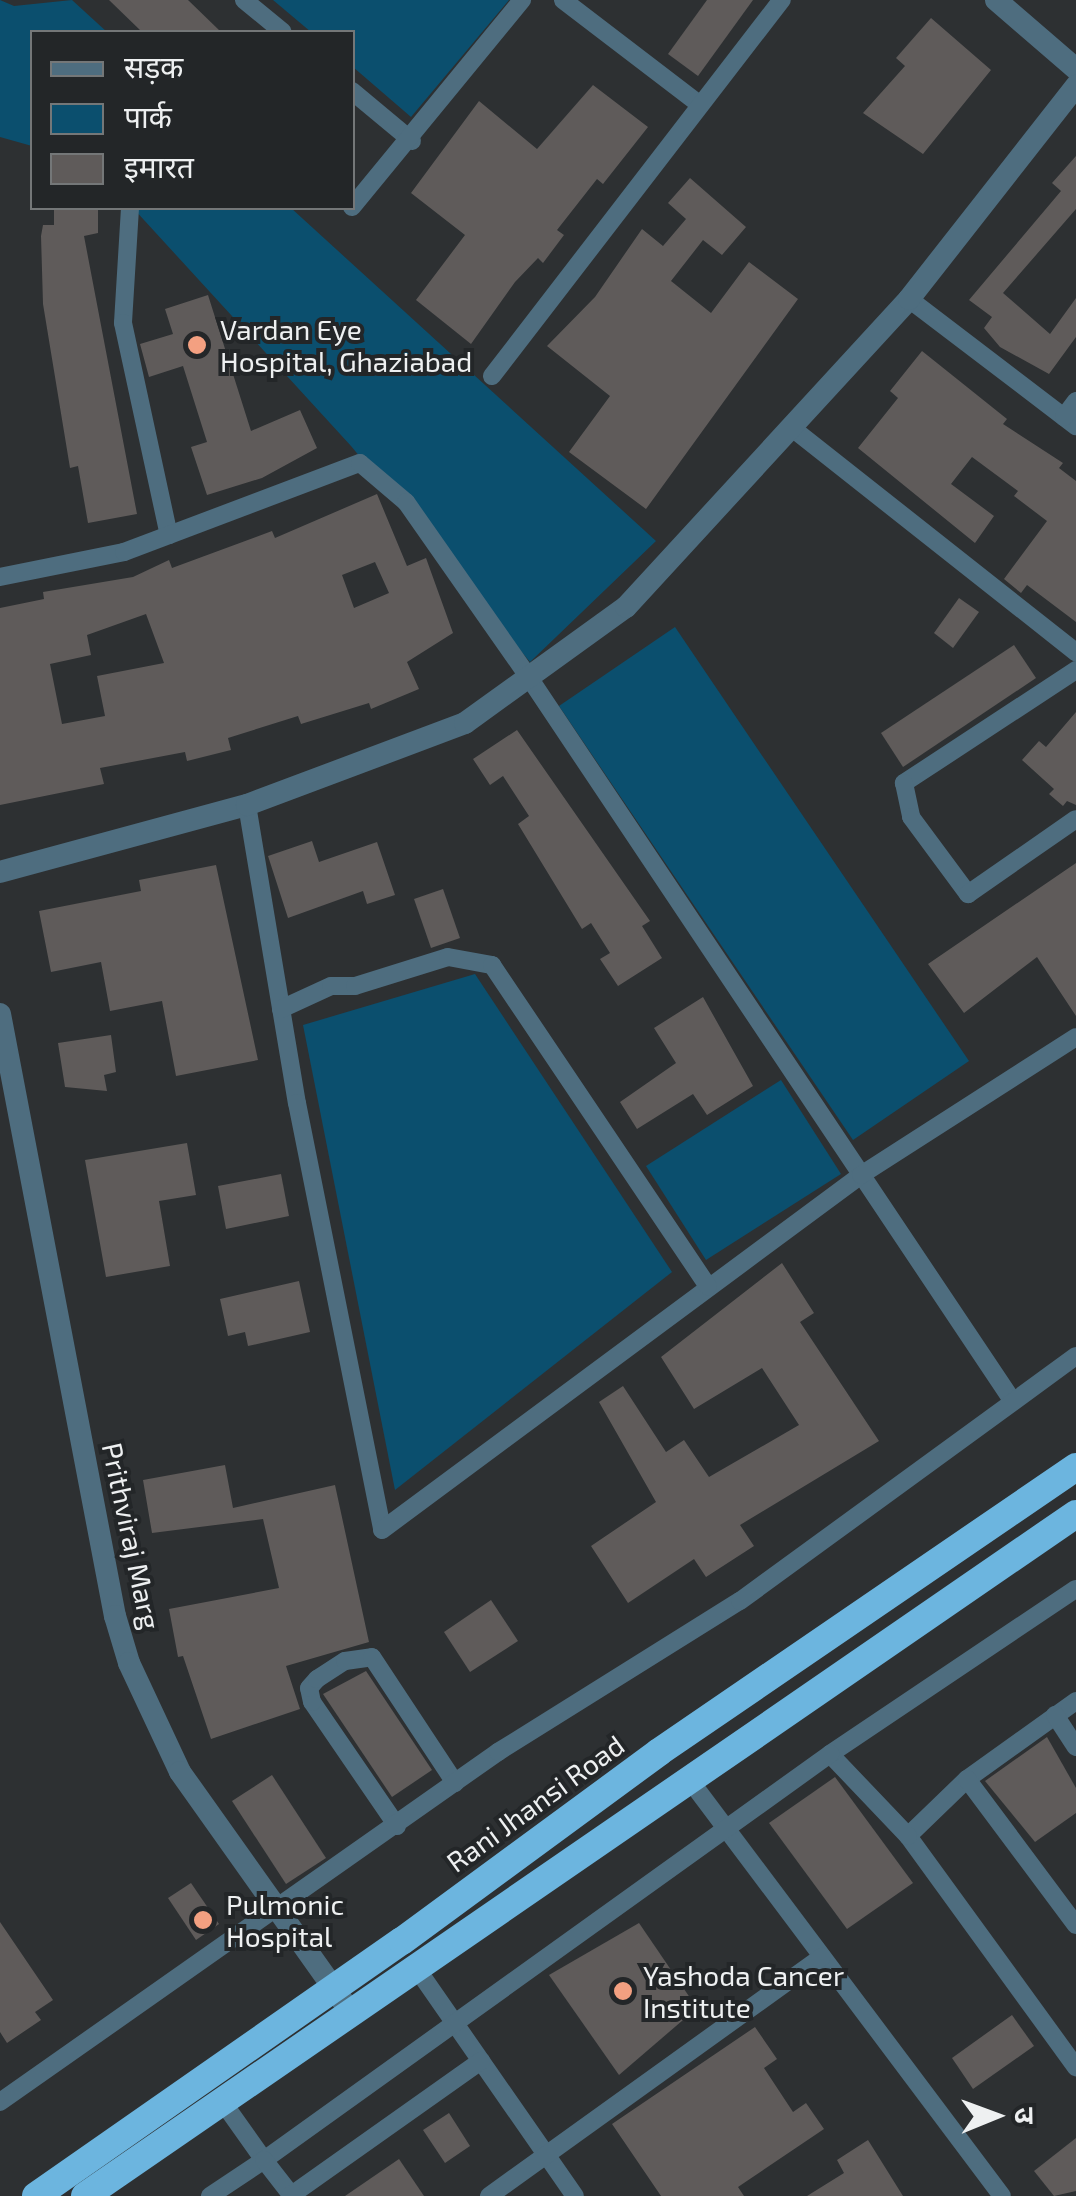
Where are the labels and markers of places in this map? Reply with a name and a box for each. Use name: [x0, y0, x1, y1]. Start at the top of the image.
place label: Vardan Eye Hospital, Ghaziabad: [220, 312, 472, 378]
marker: Vardan Eye Hospital, Ghaziabad: [184, 332, 210, 358]
place label: Pulmonic Hospital: [226, 1887, 344, 1953]
marker: Pulmonic Hospital: [190, 1907, 216, 1933]
place label: Yashoda Cancer Institute: [643, 1958, 844, 2024]
marker: Yashoda Cancer Institute: [612, 1980, 634, 2002]

